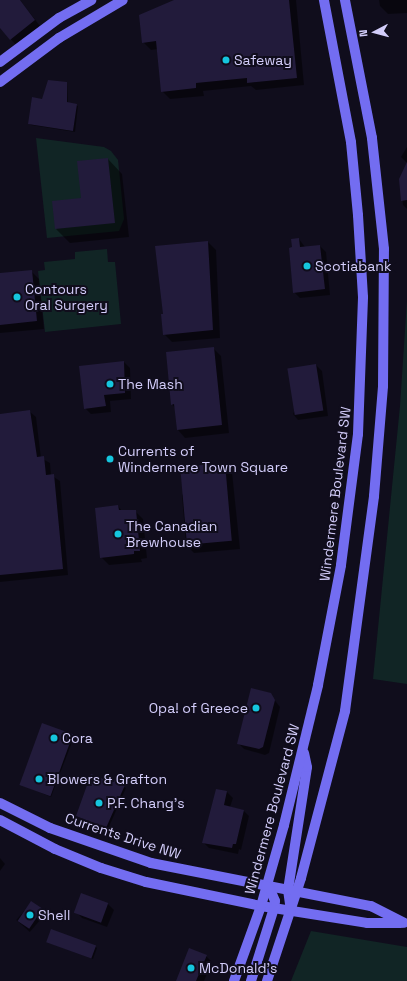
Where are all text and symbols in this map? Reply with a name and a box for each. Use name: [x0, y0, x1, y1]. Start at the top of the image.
north arrow: [355, 12, 395, 52]
text: N: [356, 29, 370, 38]
place label: Safeway: [234, 52, 292, 68]
marker: Safeway: [221, 55, 231, 65]
place label: Scotiabank: [315, 258, 391, 274]
marker: Scotiabank: [302, 261, 312, 271]
place label: Contours Oral Surgery: [25, 281, 108, 314]
marker: Contours Oral Surgery: [12, 292, 22, 302]
place label: The Mash: [118, 376, 183, 392]
marker: The Mash: [105, 379, 115, 389]
street label: Windermere Boulevard SW: [316, 406, 354, 582]
place label: Currents of Windermere Town Square: [118, 443, 288, 476]
marker: Currents of Windermere Town Square: [105, 454, 115, 464]
place label: The Canadian Brewhouse: [126, 518, 217, 550]
marker: The Canadian Brewhouse: [113, 529, 123, 539]
place label: Opa! of Greece: [149, 700, 248, 716]
marker: Opa! of Greece: [251, 703, 261, 713]
street label: Windermere Boulevard SW: [241, 722, 303, 896]
place label: Cora: [62, 730, 93, 746]
marker: Cora: [49, 733, 59, 743]
place label: Blowers & Grafton: [47, 771, 167, 787]
marker: Blowers & Grafton: [34, 774, 44, 784]
place label: P.F. Chang's: [107, 795, 185, 811]
marker: P.F. Chang's: [94, 798, 104, 808]
street label: Currents Drive NW: [63, 809, 183, 863]
place label: Shell: [38, 907, 70, 923]
marker: Shell: [25, 910, 35, 920]
place label: McDonald's: [199, 960, 277, 976]
marker: McDonald's: [186, 963, 196, 973]

